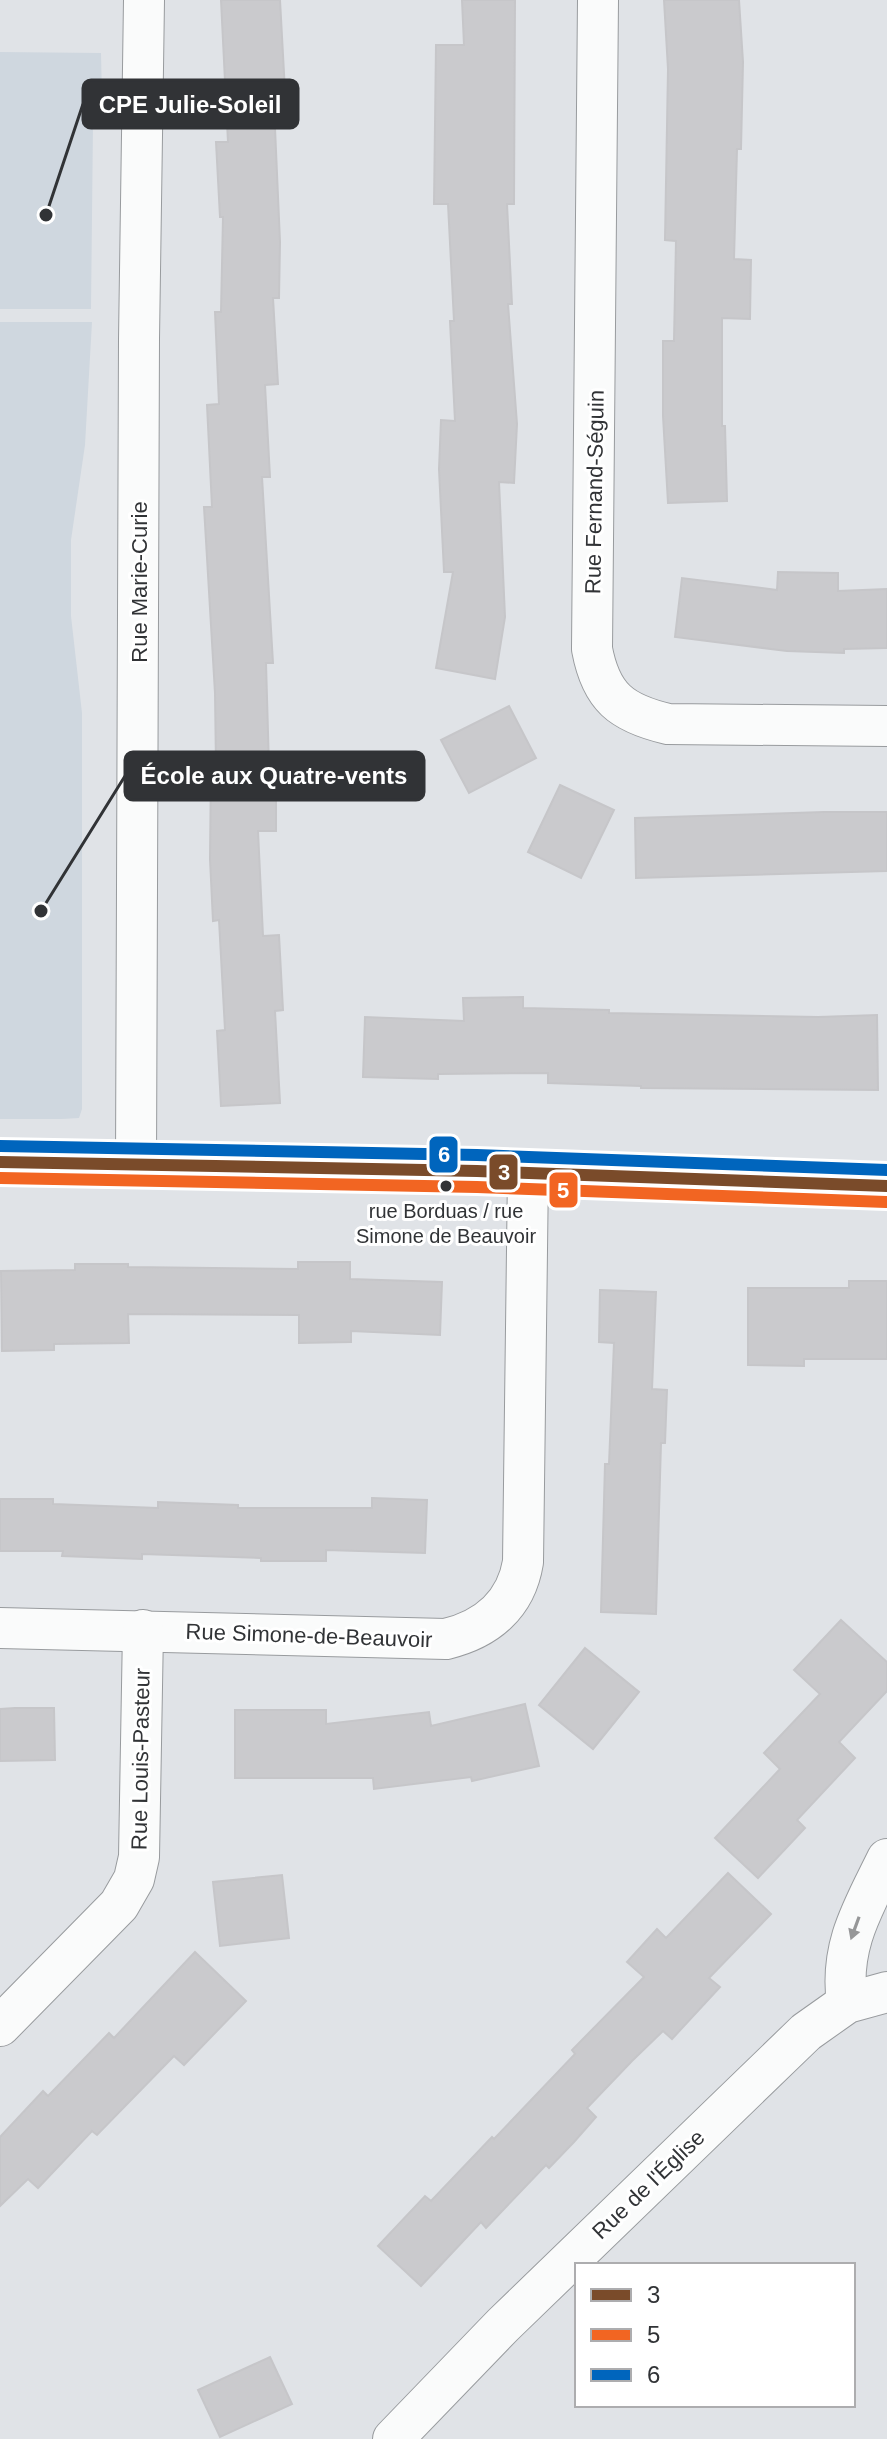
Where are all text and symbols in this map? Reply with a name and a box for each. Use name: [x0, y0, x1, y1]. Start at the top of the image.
callout: CPE Julie-Soleil: [83, 80, 298, 128]
text: CPE Julie-Soleil: [99, 91, 281, 118]
street label: Rue Fernand-Séguin: [580, 390, 609, 594]
street label: Rue Marie-Curie: [127, 501, 152, 663]
callout: École aux Quatre-vents: [125, 752, 424, 800]
text: École aux Quatre-vents: [141, 762, 407, 789]
line badge: 6: [428, 1135, 459, 1174]
text: 6: [438, 1142, 450, 1167]
line badge: 3: [488, 1153, 519, 1191]
text: 3: [498, 1160, 510, 1185]
line badge: 5: [548, 1171, 579, 1209]
marker: rue Borduas / rue Simone de Beauvoir: [438, 1178, 454, 1194]
text: 5: [557, 1178, 569, 1203]
place label: rue Borduas / rue Simone de Beauvoir: [356, 1200, 536, 1247]
street label: Rue Simone-de-Beauvoir: [185, 1619, 433, 1652]
street label: Rue Louis-Pasteur: [126, 1668, 155, 1850]
one-way arrow: [848, 1916, 861, 1940]
street label: Rue de l'Église: [587, 2125, 710, 2244]
legend: [575, 2263, 855, 2407]
text: 3: [647, 2281, 660, 2308]
text: 5: [647, 2321, 660, 2348]
text: 6: [647, 2361, 660, 2388]

